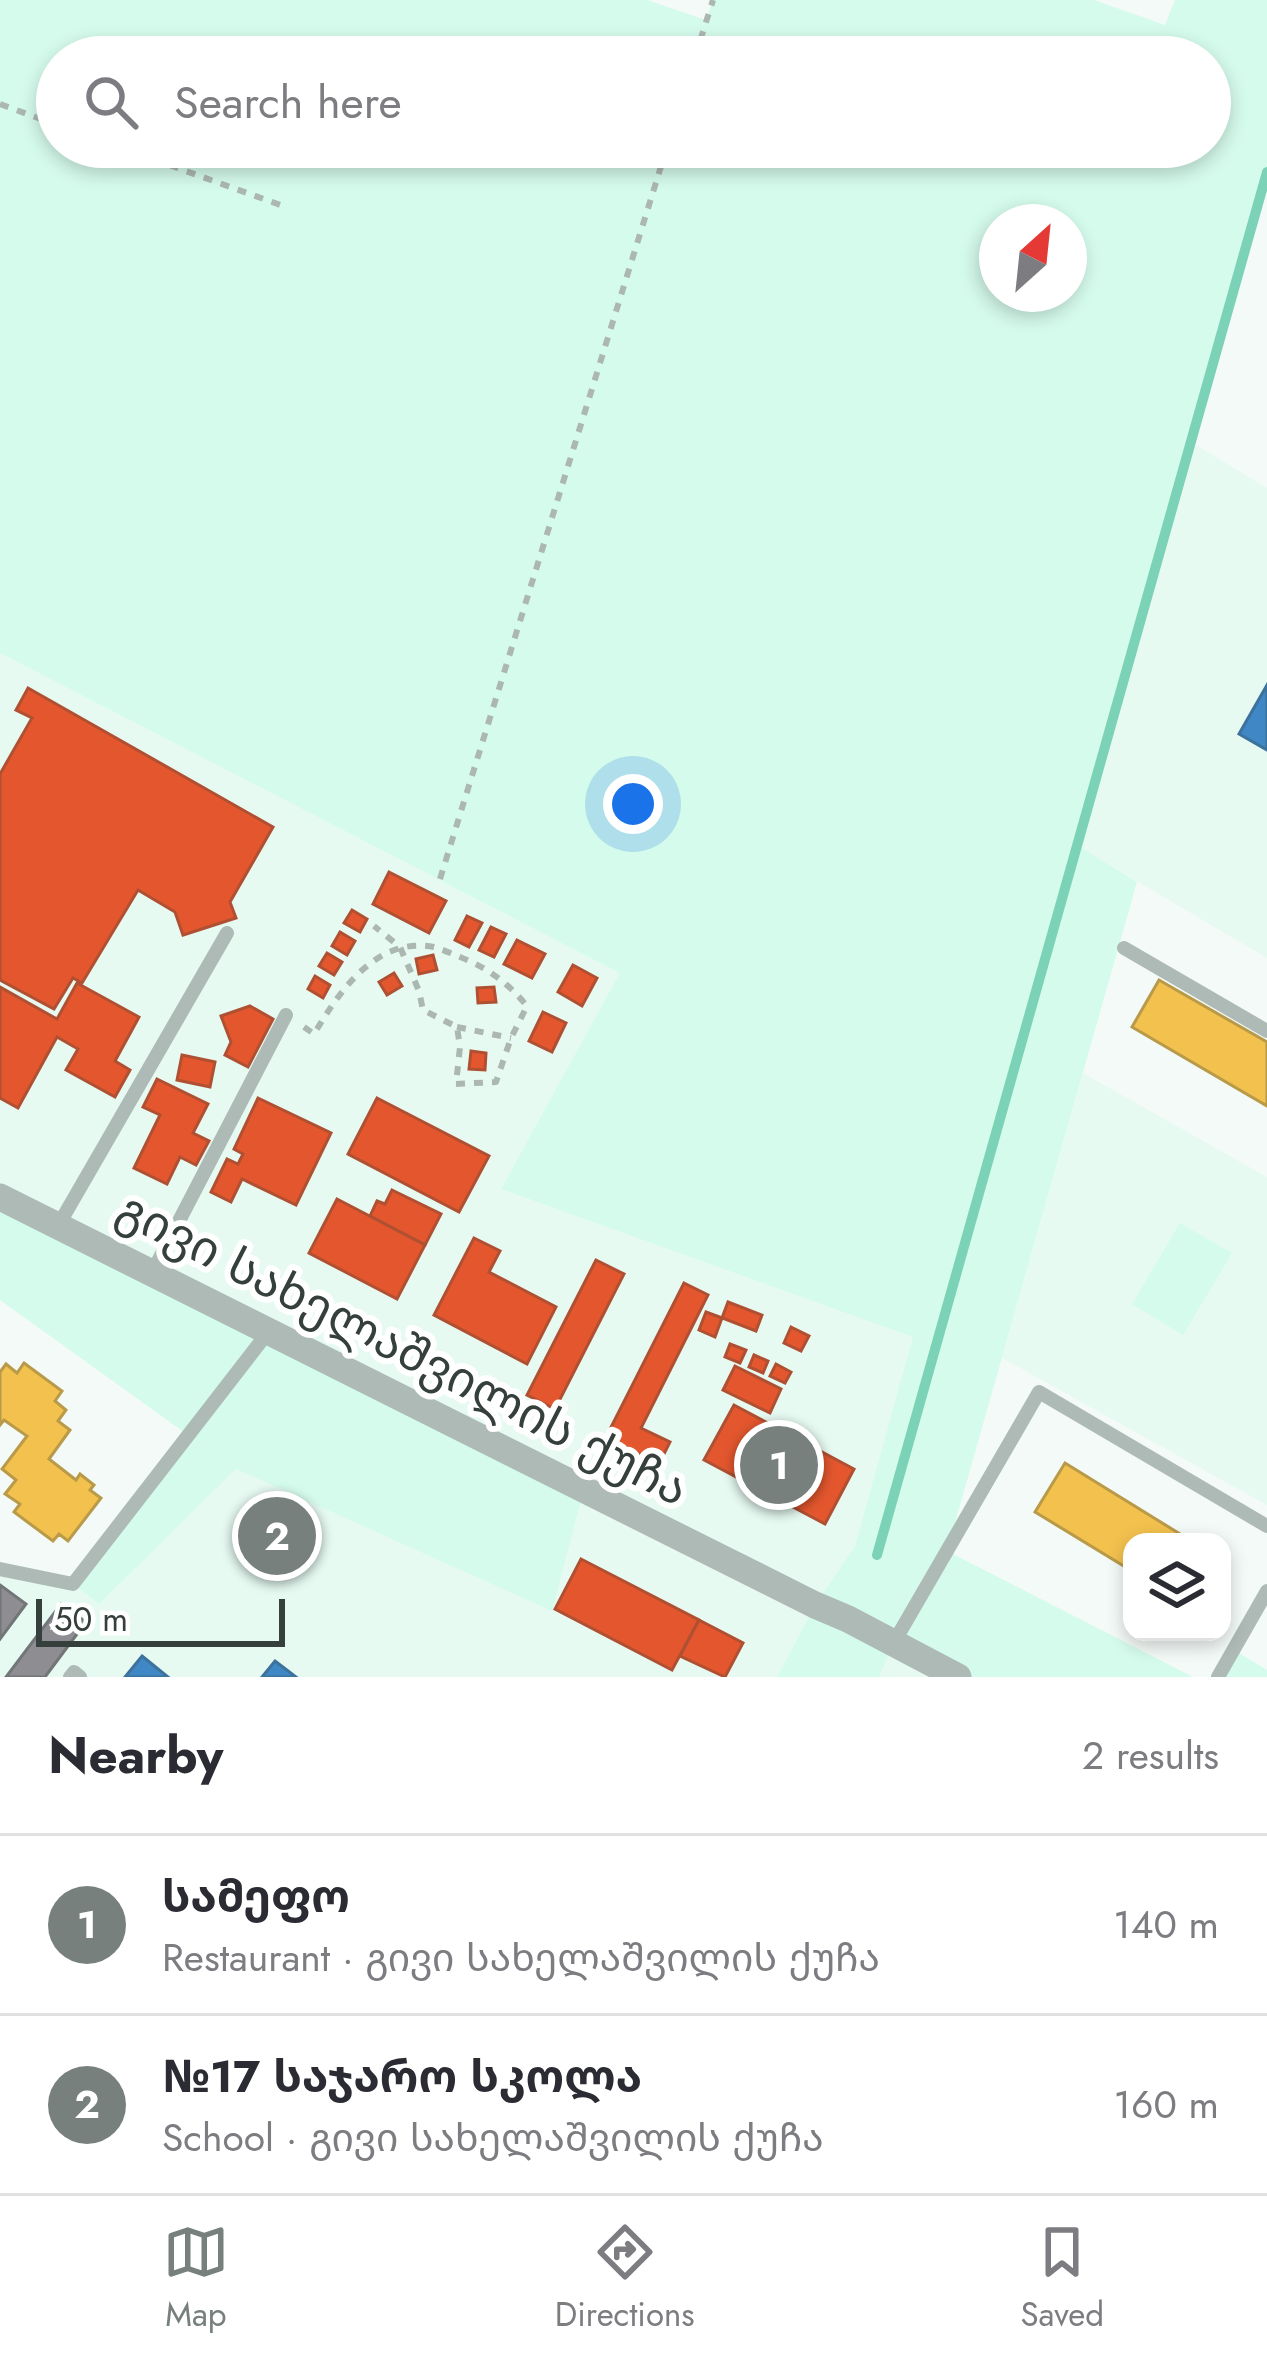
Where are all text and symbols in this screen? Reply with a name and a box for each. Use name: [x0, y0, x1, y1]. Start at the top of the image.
search box: [36, 36, 1231, 168]
icon: search: [78, 69, 144, 135]
text: Search here: [174, 70, 402, 135]
north arrow: [979, 204, 1087, 312]
your location: [603, 774, 663, 834]
street label: გივი სახელაშვილის ქუჩა: [105, 1174, 701, 1523]
pin: 1: [740, 1420, 818, 1510]
pin: 2: [238, 1491, 316, 1581]
map controls: [1123, 1533, 1231, 1641]
button: layers: [1123, 1533, 1231, 1641]
scale bar: [36, 1593, 285, 1646]
text: 50 m: [54, 1596, 128, 1643]
text: Nearby: [48, 1718, 223, 1792]
text: 2 results: [1082, 1727, 1219, 1784]
text: სამეფო: [162, 1864, 350, 1929]
text: 1: [77, 1896, 97, 1953]
text: 140 m: [1113, 1896, 1219, 1953]
text: Restaurant · გივი სახელაშვილის ქუჩა: [162, 1929, 880, 1986]
text: №17 საჯარო სკოლა: [162, 2044, 642, 2109]
text: 2: [74, 2076, 100, 2133]
text: 160 m: [1113, 2076, 1219, 2133]
text: School · გივი სახელაშვილის ქუჩა: [162, 2109, 824, 2166]
tab: Map: [163, 2219, 229, 2338]
tab: Directions: [555, 2219, 695, 2338]
tab: Saved: [1020, 2219, 1104, 2338]

